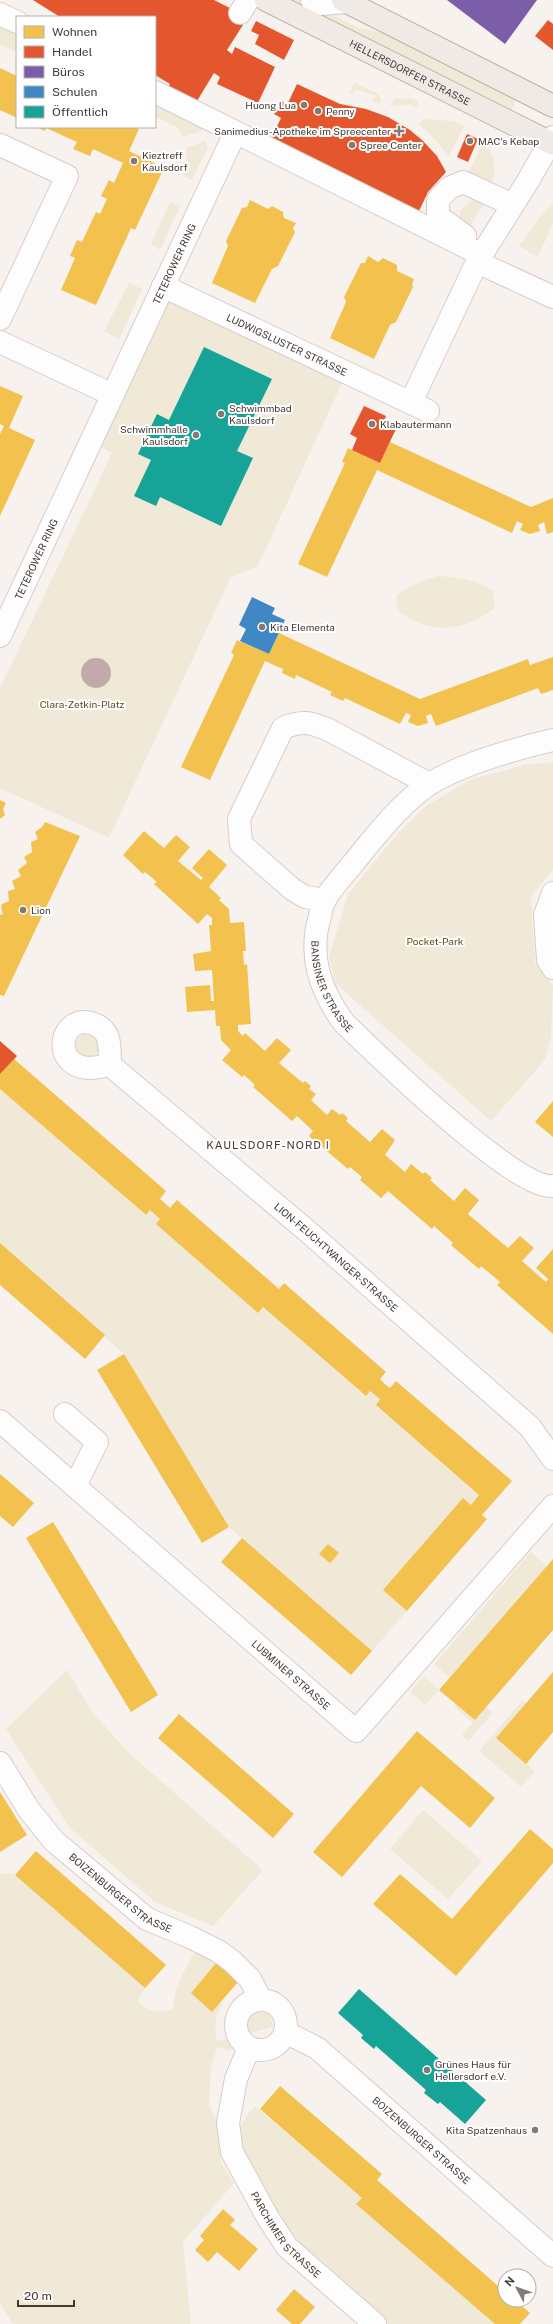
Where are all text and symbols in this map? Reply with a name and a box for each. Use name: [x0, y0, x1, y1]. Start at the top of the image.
legend: [16, 16, 156, 128]
text: Wohnen: [52, 25, 97, 39]
street label: HELLERSDORFER STRASSE: [348, 37, 472, 107]
text: Handel: [52, 45, 93, 59]
text: Büros: [52, 65, 85, 79]
text: Schulen: [52, 85, 98, 99]
place label: Huong Lua: [245, 99, 296, 111]
marker: Huong Lua: [299, 100, 309, 110]
text: Öffentlich: [52, 105, 108, 119]
place label: Penny: [326, 105, 355, 117]
marker: Penny: [313, 106, 323, 116]
place label: Sanimedius-Apotheke im Spreecenter: [214, 125, 391, 137]
marker: Sanimedius-Apotheke im Spreecenter: [394, 126, 404, 136]
place label: MAC's Kebap: [478, 135, 539, 147]
marker: MAC's Kebap: [465, 136, 475, 146]
place label: Spree Center: [360, 139, 422, 151]
marker: Spree Center: [347, 140, 357, 150]
place label: Kieztreff Kaulsdorf: [142, 149, 188, 173]
marker: Kieztreff Kaulsdorf: [129, 156, 139, 166]
street label: TETEROWER RING: [150, 221, 198, 306]
street label: LUDWIGSLUSTER STRASSE: [225, 311, 349, 378]
place label: Schwimmbad Kaulsdorf: [229, 402, 292, 426]
marker: Schwimmbad Kaulsdorf: [216, 409, 226, 419]
place label: Klabautermann: [380, 418, 452, 430]
marker: Klabautermann: [367, 419, 377, 429]
place label: Schwimmhalle Kaulsdorf: [120, 423, 188, 447]
marker: Schwimmhalle Kaulsdorf: [191, 430, 201, 440]
street label: TETEROWER RING: [12, 517, 60, 601]
place label: Kita Elementa: [270, 621, 335, 633]
marker: Kita Elementa: [257, 622, 267, 632]
park label: Clara-Zetkin-Platz: [40, 698, 125, 710]
place label: Lion: [31, 904, 51, 916]
marker: Lion: [18, 905, 28, 915]
park label: Pocket-Park: [407, 935, 464, 947]
street label: BANSINER STRASSE: [309, 940, 356, 1034]
district label: KAULSDORF-NORD I: [206, 1139, 330, 1151]
street label: LION-FEUCHTWANGER-STRASSE: [272, 1200, 400, 1314]
street label: LUBMINER STRASSE: [249, 1637, 333, 1712]
street label: BOIZENBURGER STRASSE: [67, 1850, 174, 1935]
place label: Grünes Haus für Hellersdorf e.V.: [435, 2058, 511, 2082]
marker: Grünes Haus für Hellersdorf e.V.: [422, 2065, 432, 2075]
street label: BOIZENBURGER STRASSE: [370, 2094, 473, 2186]
place label: Kita Spatzenhaus: [446, 2124, 527, 2136]
marker: Kita Spatzenhaus: [530, 2125, 540, 2135]
street label: PARCHIMER STRASSE: [249, 2189, 323, 2280]
north arrow: [497, 2268, 537, 2308]
text: N: [502, 2274, 517, 2289]
scale bar: [18, 2282, 74, 2308]
text: 20 m: [24, 2289, 52, 2303]

